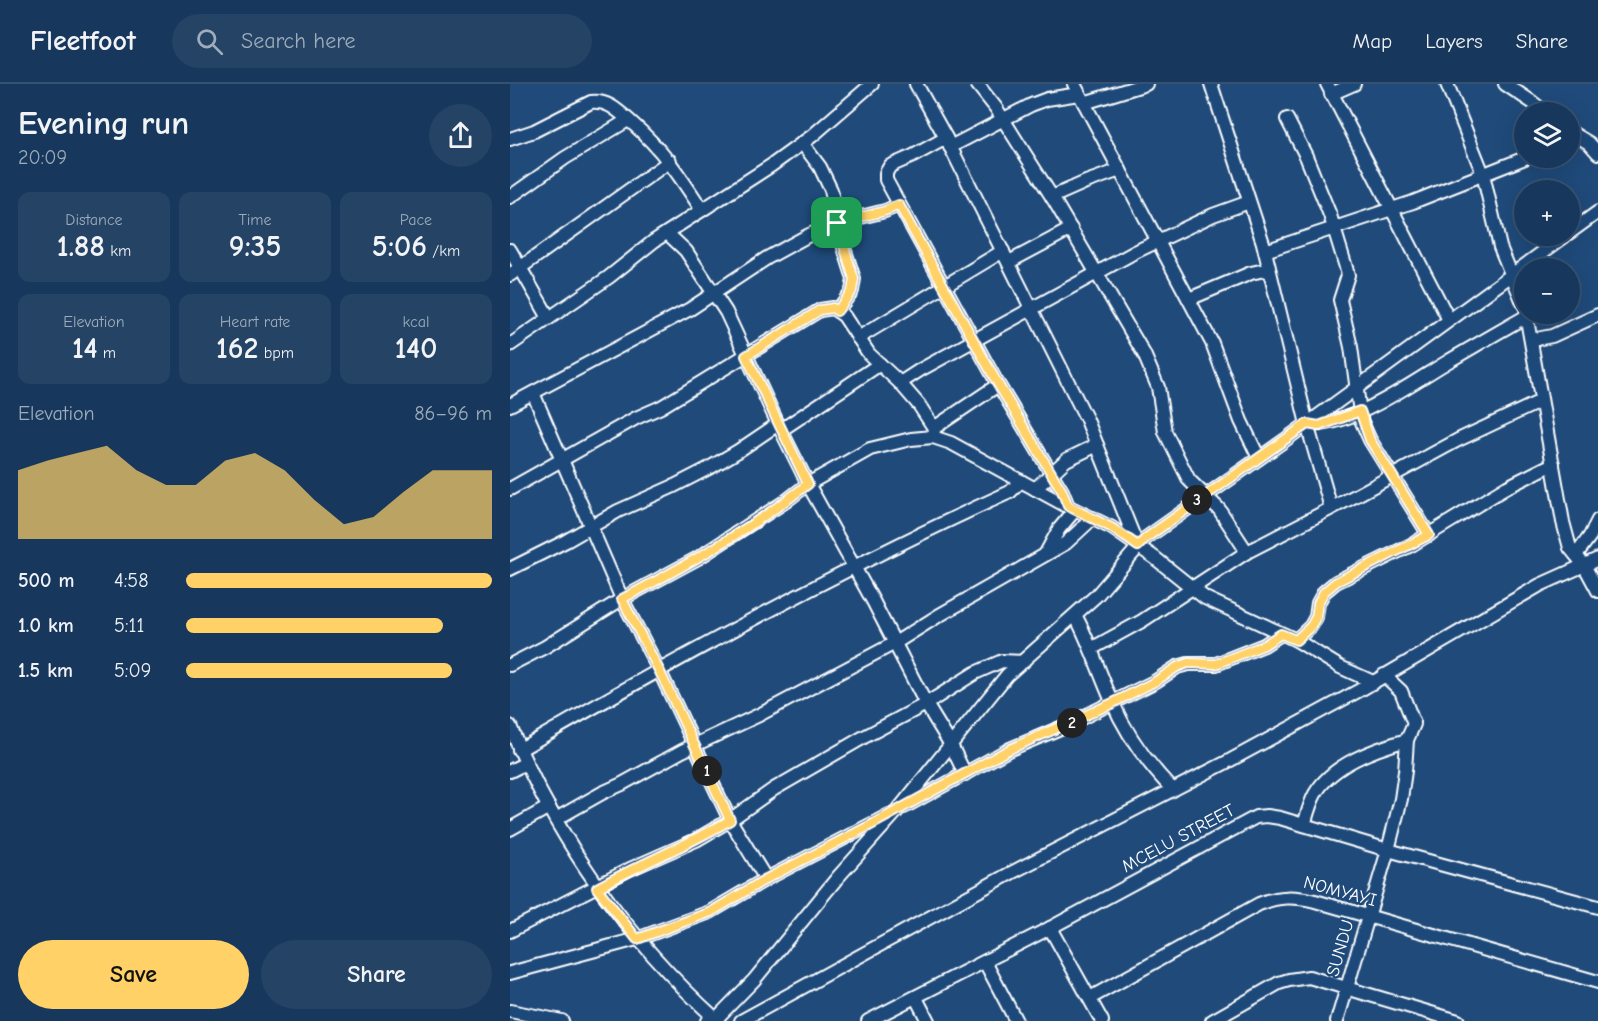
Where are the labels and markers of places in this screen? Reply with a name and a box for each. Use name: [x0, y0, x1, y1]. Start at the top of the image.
pin: [811, 197, 862, 248]
pin: 3: [1182, 485, 1212, 515]
pin: 2: [1057, 708, 1087, 738]
pin: 1: [692, 756, 722, 786]

